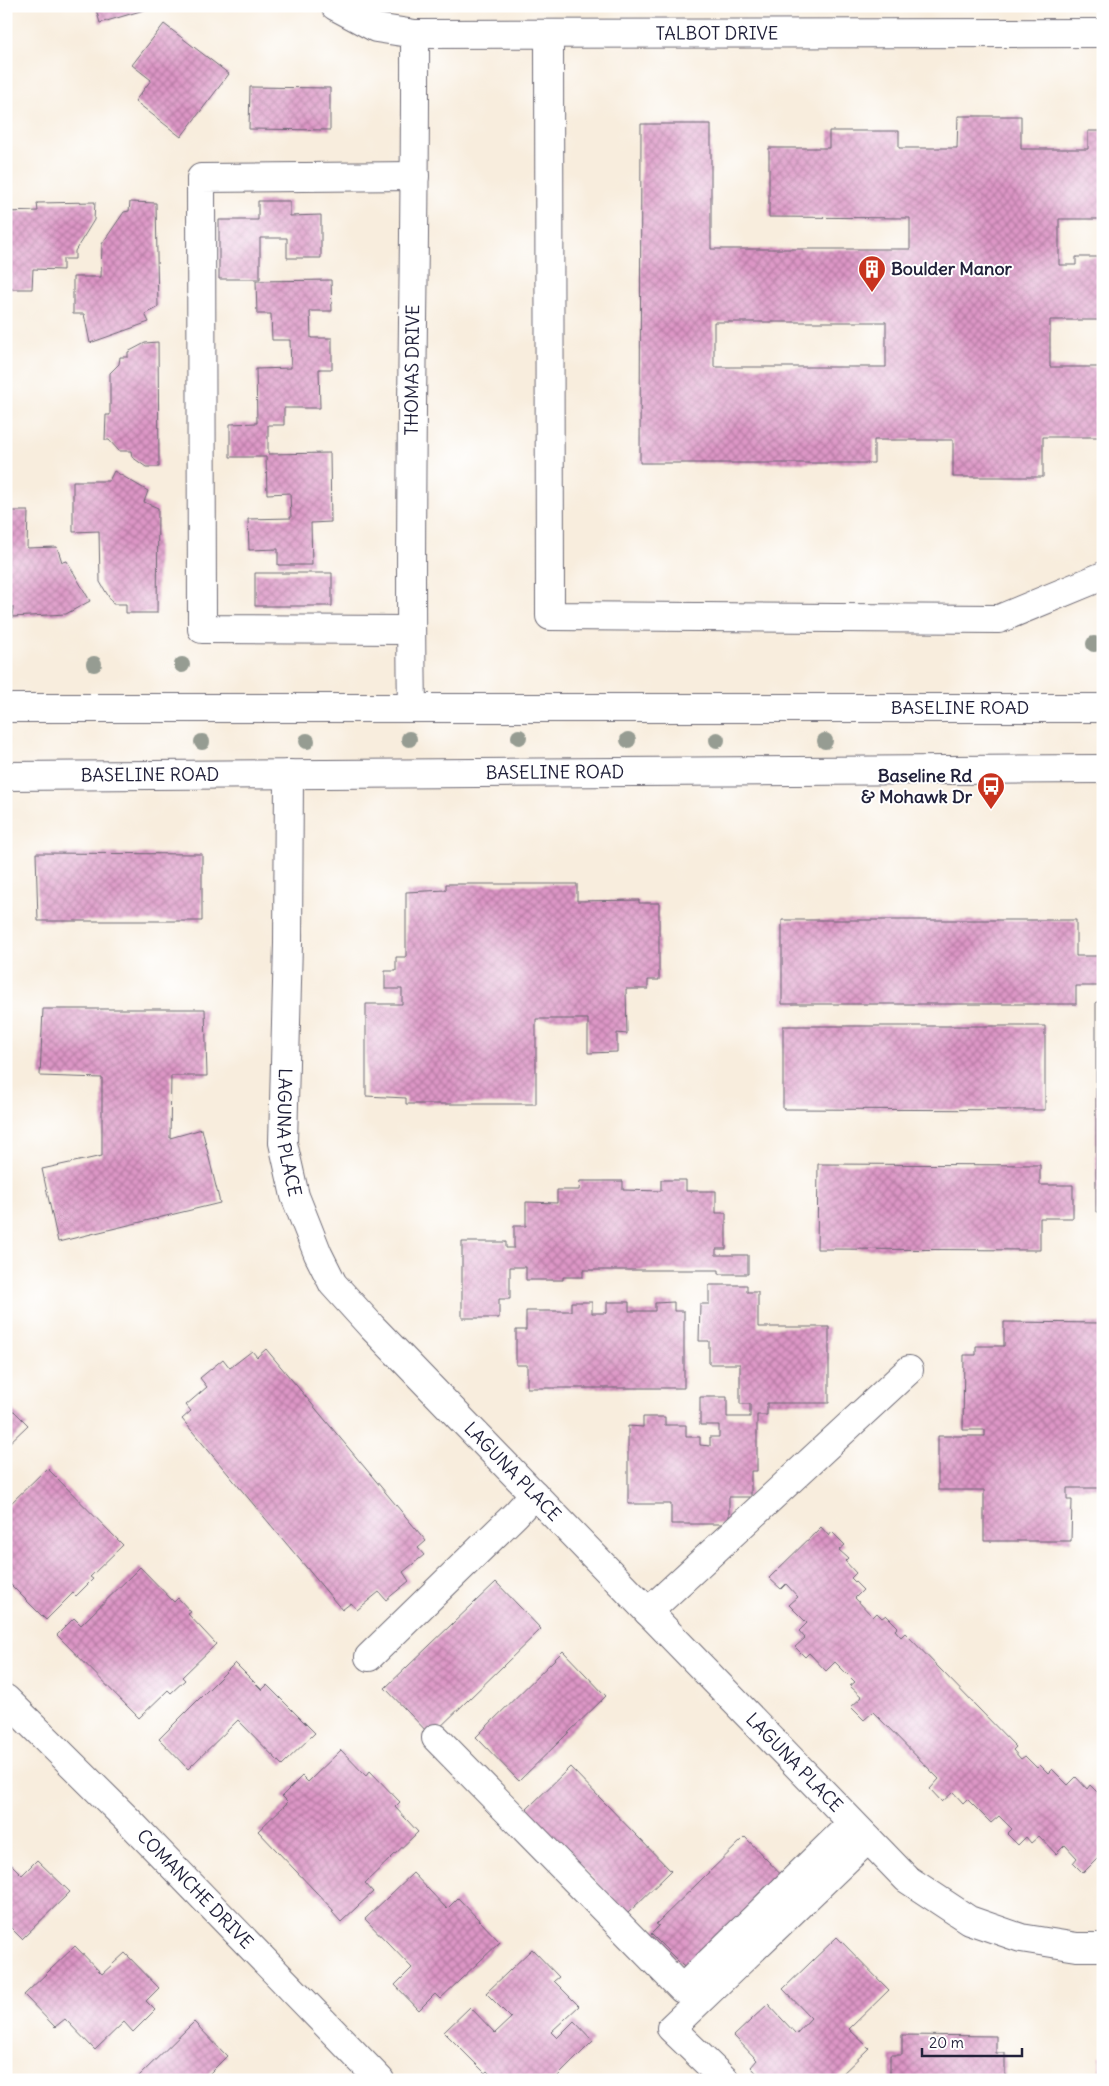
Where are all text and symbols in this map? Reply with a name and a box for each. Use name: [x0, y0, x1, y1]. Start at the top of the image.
street label: TALBOT DRIVE: [656, 21, 778, 45]
building icon: Boulder Manor: [857, 254, 887, 293]
place label: Boulder Manor: [891, 257, 1013, 280]
street label: THOMAS DRIVE: [400, 305, 424, 436]
street label: BASELINE ROAD: [891, 696, 1029, 719]
street label: BASELINE ROAD: [486, 760, 624, 784]
street label: BASELINE ROAD: [81, 763, 219, 787]
place label: Baseline Rd & Mohawk Dr: [861, 764, 973, 808]
bus stop icon: Baseline Rd & Mohawk Dr: [976, 771, 1006, 810]
street label: LAGUNA PLACE: [272, 1068, 307, 1199]
street label: LAGUNA PLACE: [459, 1417, 566, 1526]
street label: LAGUNA PLACE: [741, 1708, 848, 1817]
street label: COMANCHE DRIVE: [132, 1824, 258, 1953]
scale bar: [922, 2026, 1022, 2058]
text: 20 m: [929, 2033, 964, 2052]

